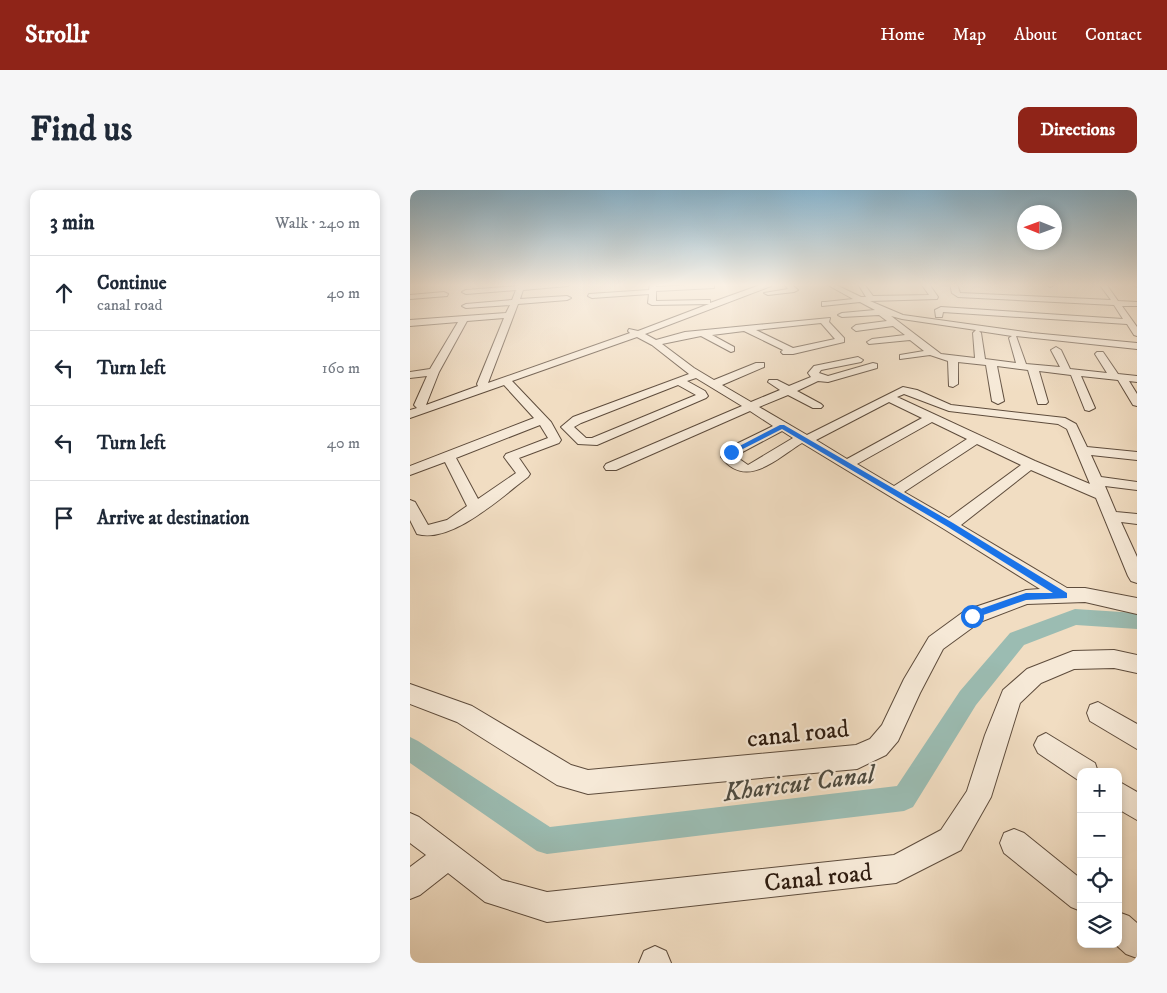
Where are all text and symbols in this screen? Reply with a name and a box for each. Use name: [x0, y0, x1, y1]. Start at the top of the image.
text: Strollr: [25, 20, 89, 50]
text: Home: [880, 24, 925, 46]
text: Map: [953, 24, 986, 46]
text: About: [1014, 24, 1057, 46]
text: Contact: [1085, 24, 1142, 46]
button: Directions: [1018, 107, 1137, 153]
text: Find us: [30, 108, 132, 152]
north arrow: [1017, 205, 1062, 250]
text: 3 min: [50, 210, 95, 236]
text: Walk · 240 m: [275, 213, 360, 233]
text: Continue: [97, 272, 167, 295]
icon: ahead: [50, 279, 78, 307]
text: 40 m: [327, 283, 360, 303]
text: canal road: [97, 295, 163, 315]
icon: left: [50, 354, 78, 382]
text: Turn left: [97, 357, 166, 380]
text: 160 m: [322, 358, 360, 378]
icon: left: [50, 429, 78, 457]
text: Turn left: [97, 432, 166, 455]
text: 40 m: [327, 433, 360, 453]
route end: [720, 441, 743, 464]
icon: arrive: [50, 504, 78, 532]
text: Arrive at destination: [97, 507, 249, 530]
route start: [961, 605, 984, 628]
street label: canal road: [745, 713, 851, 755]
water label: Kharicut Canal: [721, 758, 880, 810]
map controls: [1077, 768, 1122, 948]
button: +: [1077, 768, 1122, 813]
button: −: [1077, 813, 1122, 858]
street label: Canal road: [762, 857, 874, 899]
button: locate: [1077, 858, 1122, 903]
button: layers: [1077, 903, 1122, 948]

